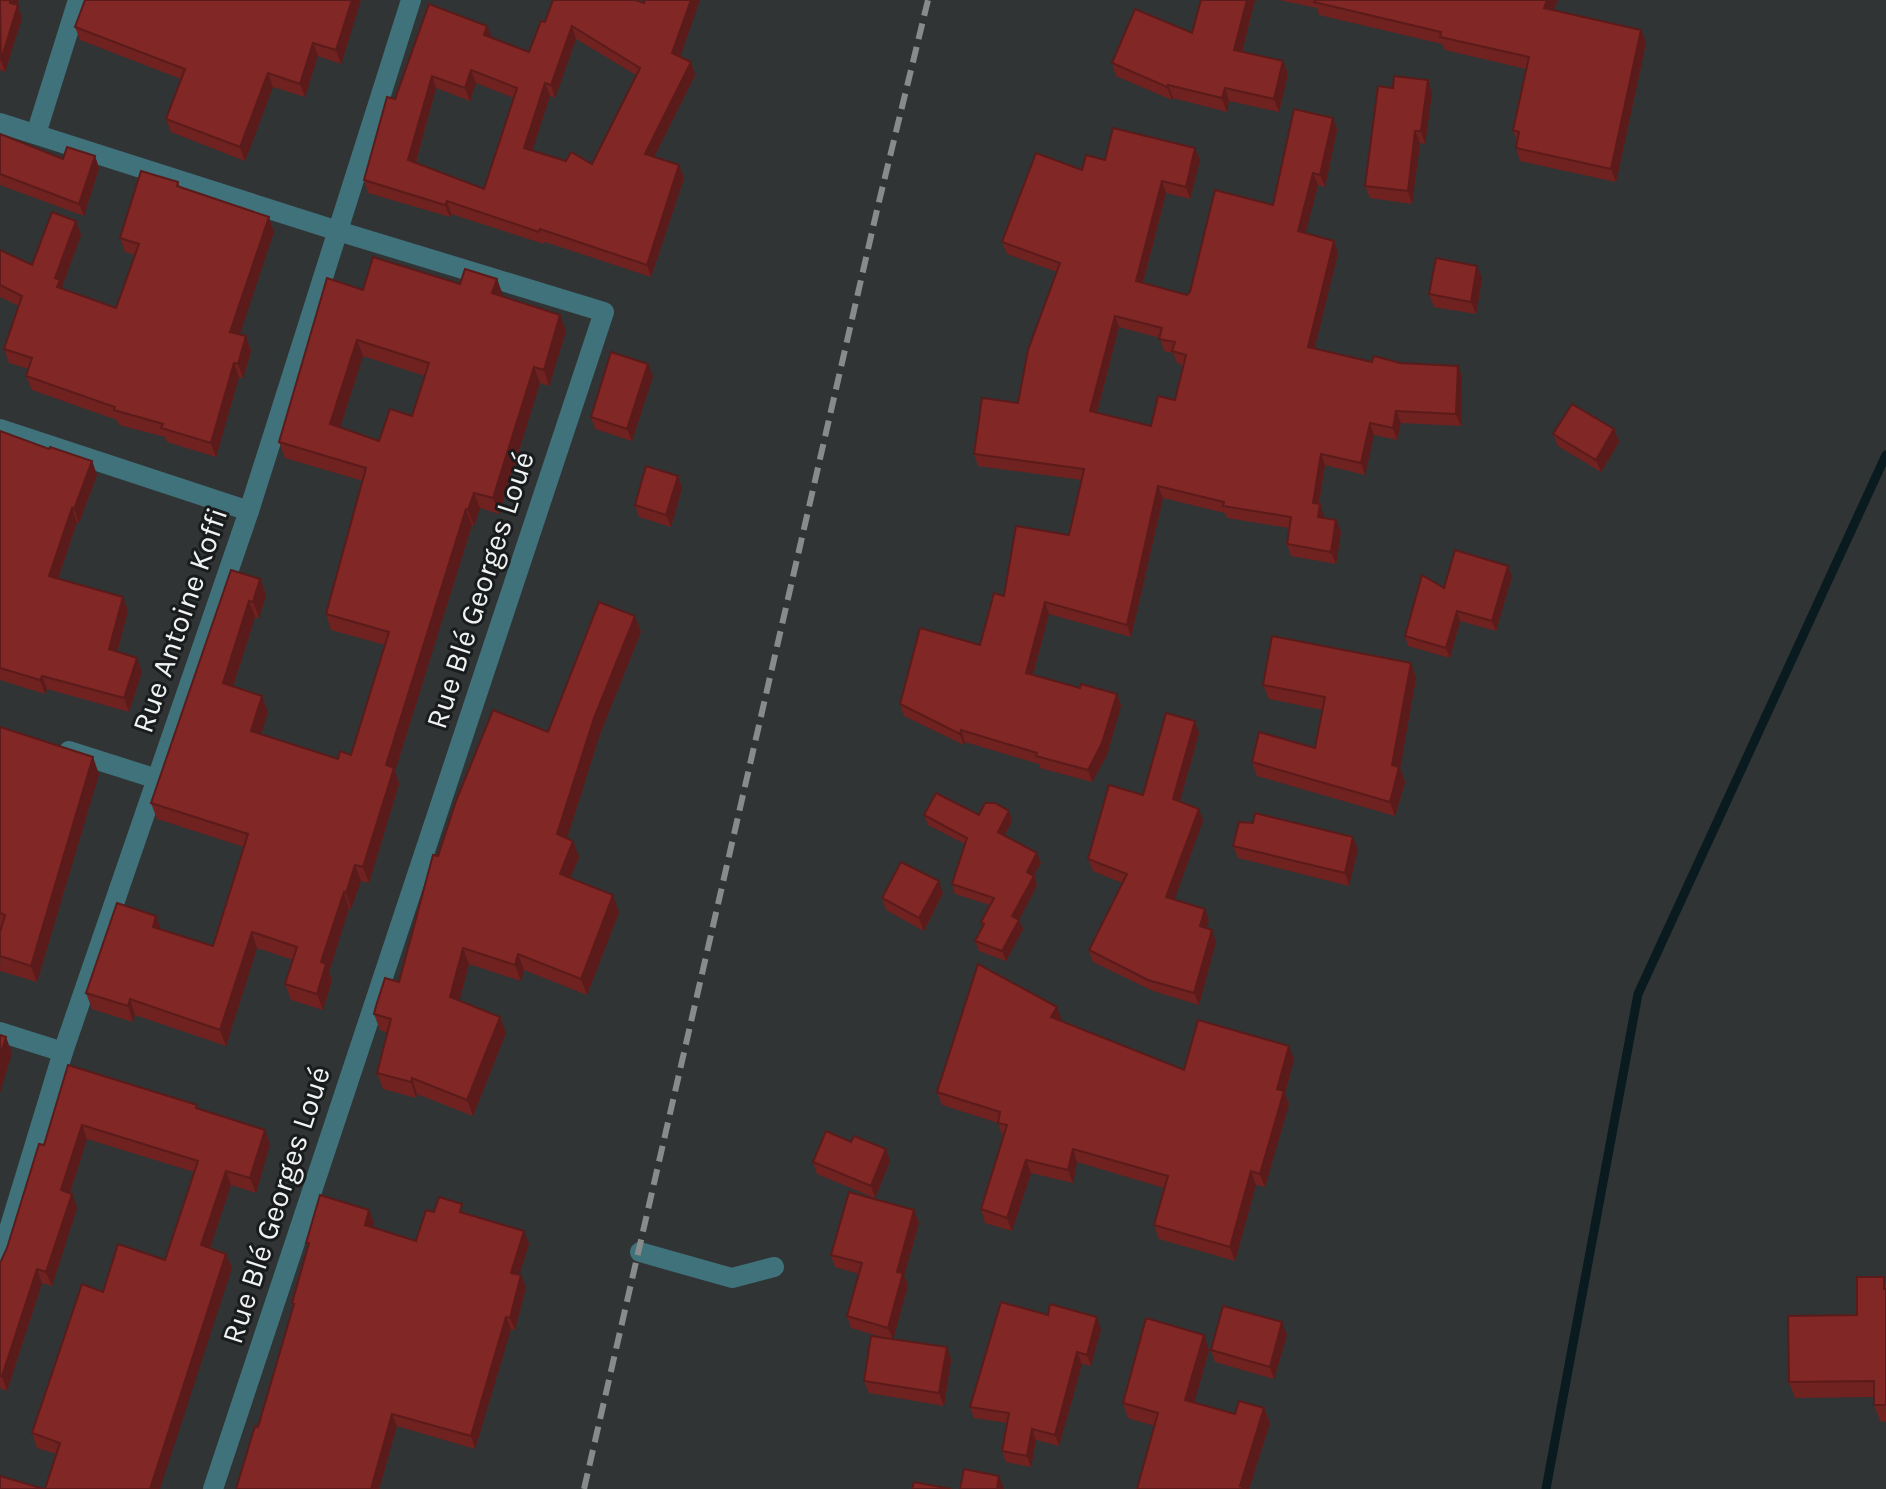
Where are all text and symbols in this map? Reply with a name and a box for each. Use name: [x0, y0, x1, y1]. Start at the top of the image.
street label: Rue Blé Georges Loué: [418, 447, 542, 733]
street label: Rue Antoine Koffi: [125, 503, 235, 737]
street label: Rue Blé Georges Loué: [214, 1062, 338, 1348]

